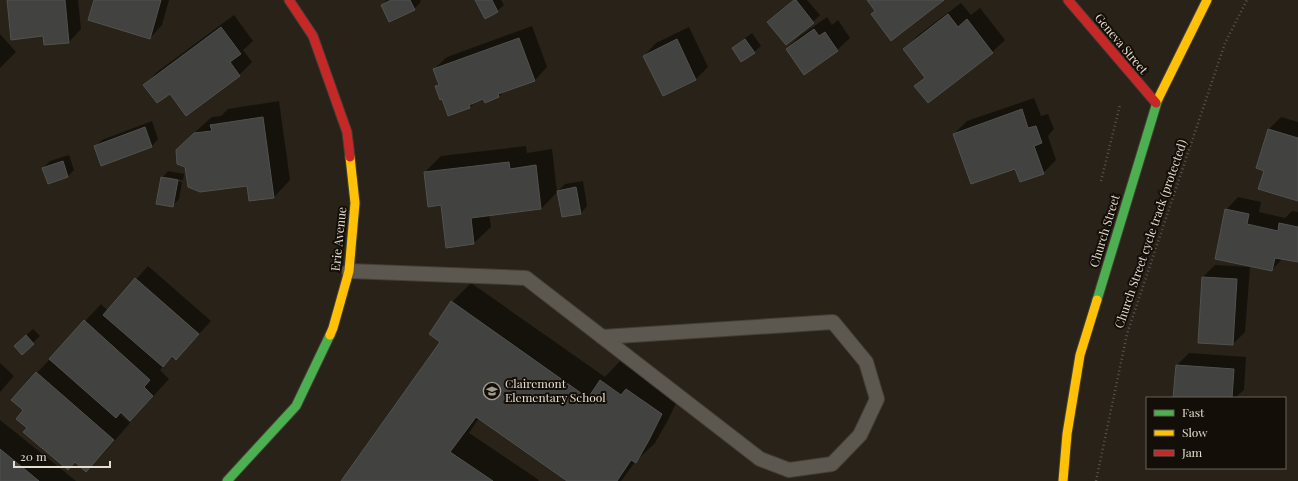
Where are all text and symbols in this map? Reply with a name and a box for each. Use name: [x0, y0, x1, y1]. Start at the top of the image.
street label: Geneva Street: [1092, 10, 1152, 78]
street label: Church Street cycle track (protected): [1110, 137, 1190, 330]
street label: Church Street: [1085, 192, 1123, 269]
street label: Erie Avenue: [327, 206, 349, 272]
place label: Clairemont Elementary School: [505, 375, 606, 405]
school or university icon: Clairemont Elementary School: [482, 381, 502, 401]
legend: [1146, 397, 1286, 469]
text: Fast: [1182, 404, 1205, 420]
text: Slow: [1182, 424, 1208, 440]
scale bar: [14, 443, 110, 469]
text: Jam: [1181, 444, 1203, 460]
text: 20 m: [20, 448, 47, 464]

